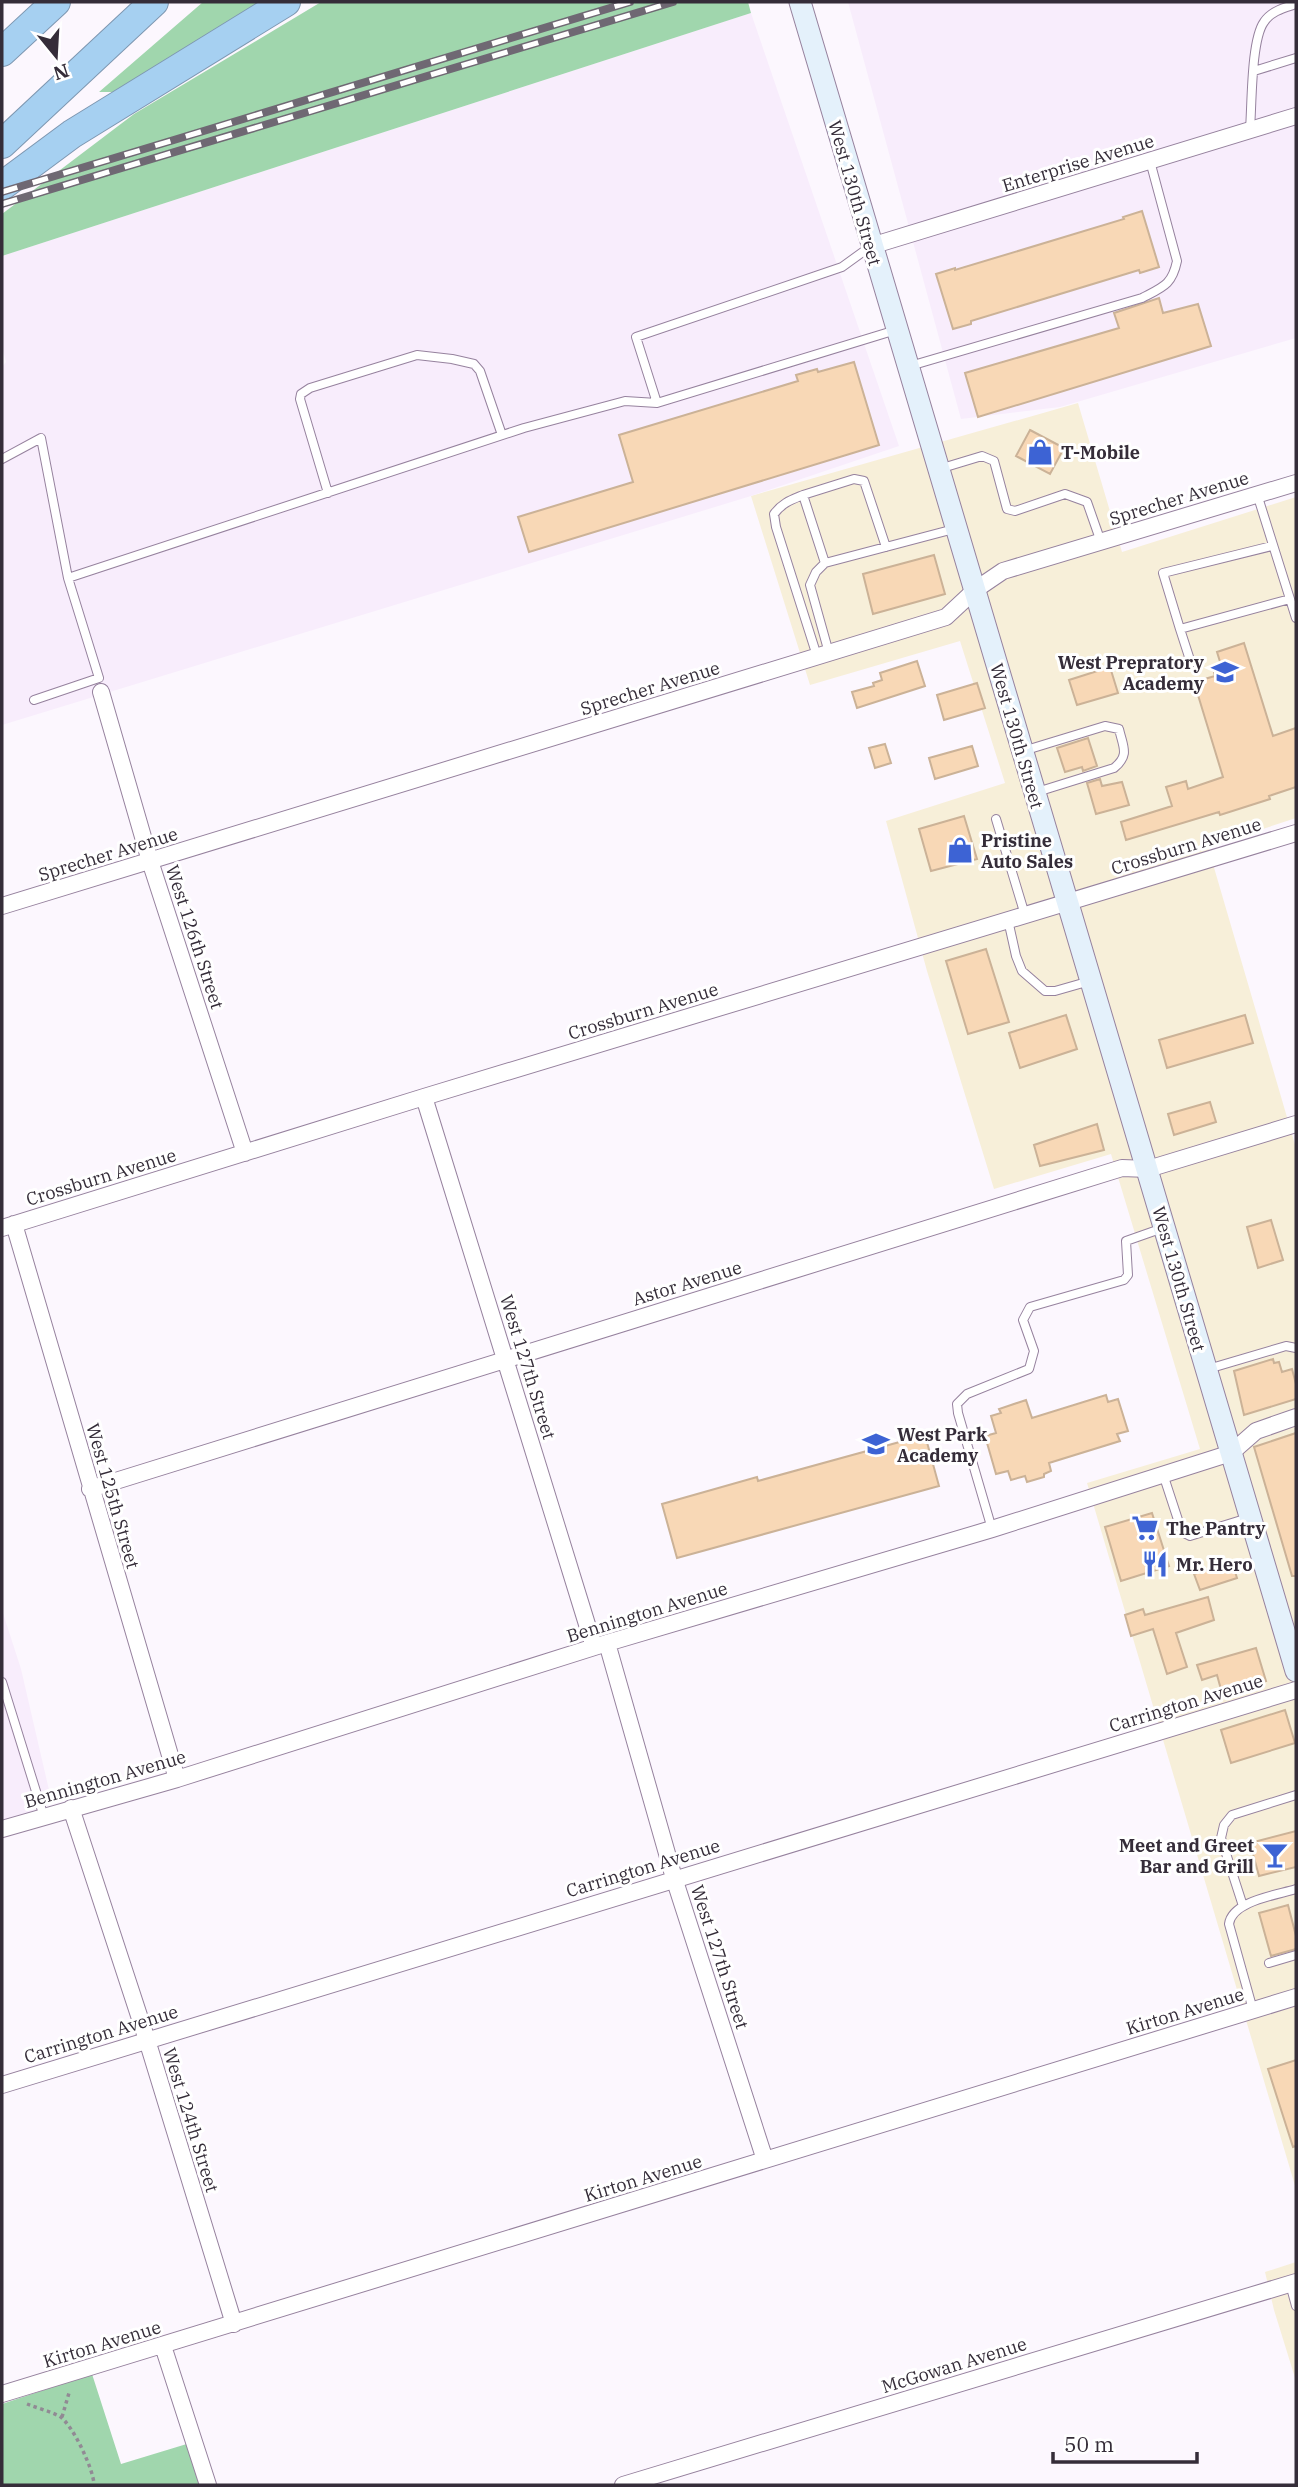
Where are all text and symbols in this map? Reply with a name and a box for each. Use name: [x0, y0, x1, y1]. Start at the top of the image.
north arrow: [21, 21, 91, 91]
text: N: [50, 58, 72, 86]
street label: West 130th Street: [823, 118, 887, 268]
street label: Enterprise Avenue: [999, 129, 1157, 197]
shop icon: T-Mobile: [1025, 437, 1055, 467]
place label: T-Mobile: [1061, 441, 1140, 464]
street label: Sprecher Avenue: [1106, 466, 1252, 530]
place label: West Prepratory Academy: [1058, 651, 1205, 695]
street label: Sprecher Avenue: [577, 656, 723, 720]
school or university icon: West Prepratory Academy: [1210, 657, 1240, 687]
street label: West 130th Street: [985, 661, 1049, 811]
street label: Crossburn Avenue: [1108, 812, 1264, 880]
street label: Sprecher Avenue: [35, 822, 181, 886]
place label: Pristine Auto Sales: [981, 829, 1073, 873]
shop icon: Pristine Auto Sales: [945, 835, 975, 865]
street label: West 126th Street: [161, 862, 229, 1012]
street label: Crossburn Avenue: [565, 977, 721, 1045]
street label: Crossburn Avenue: [23, 1143, 179, 1211]
street label: West 130th Street: [1147, 1204, 1211, 1354]
street label: Astor Avenue: [630, 1255, 744, 1311]
street label: West 127th Street: [495, 1292, 561, 1442]
street label: West 125th Street: [81, 1421, 145, 1571]
place label: West Park Academy: [897, 1423, 988, 1467]
school or university icon: West Park Academy: [861, 1429, 891, 1459]
supermarket icon: The Pantry: [1130, 1513, 1160, 1543]
place label: The Pantry: [1166, 1517, 1266, 1540]
restaurant icon: Mr. Hero: [1140, 1549, 1170, 1579]
place label: Mr. Hero: [1176, 1553, 1253, 1576]
street label: Bennington Avenue: [564, 1577, 730, 1647]
street label: Carrington Avenue: [1106, 1669, 1266, 1737]
street label: Bennington Avenue: [21, 1745, 189, 1813]
street label: Carrington Avenue: [563, 1834, 723, 1902]
place label: Meet and Greet Bar and Grill: [1119, 1834, 1254, 1878]
bar icon: Meet and Greet Bar and Grill: [1260, 1840, 1290, 1870]
street label: West 127th Street: [686, 1882, 754, 2032]
street label: Kirton Avenue: [1123, 1982, 1247, 2040]
street label: Carrington Avenue: [21, 2000, 181, 2068]
street label: West 124th Street: [158, 2045, 224, 2195]
street label: Kirton Avenue: [581, 2149, 705, 2207]
street label: Kirton Avenue: [40, 2315, 164, 2373]
street label: McGowan Avenue: [879, 2332, 1029, 2398]
scale bar: [1053, 2420, 1196, 2464]
text: 50 m: [1064, 2430, 1114, 2458]

